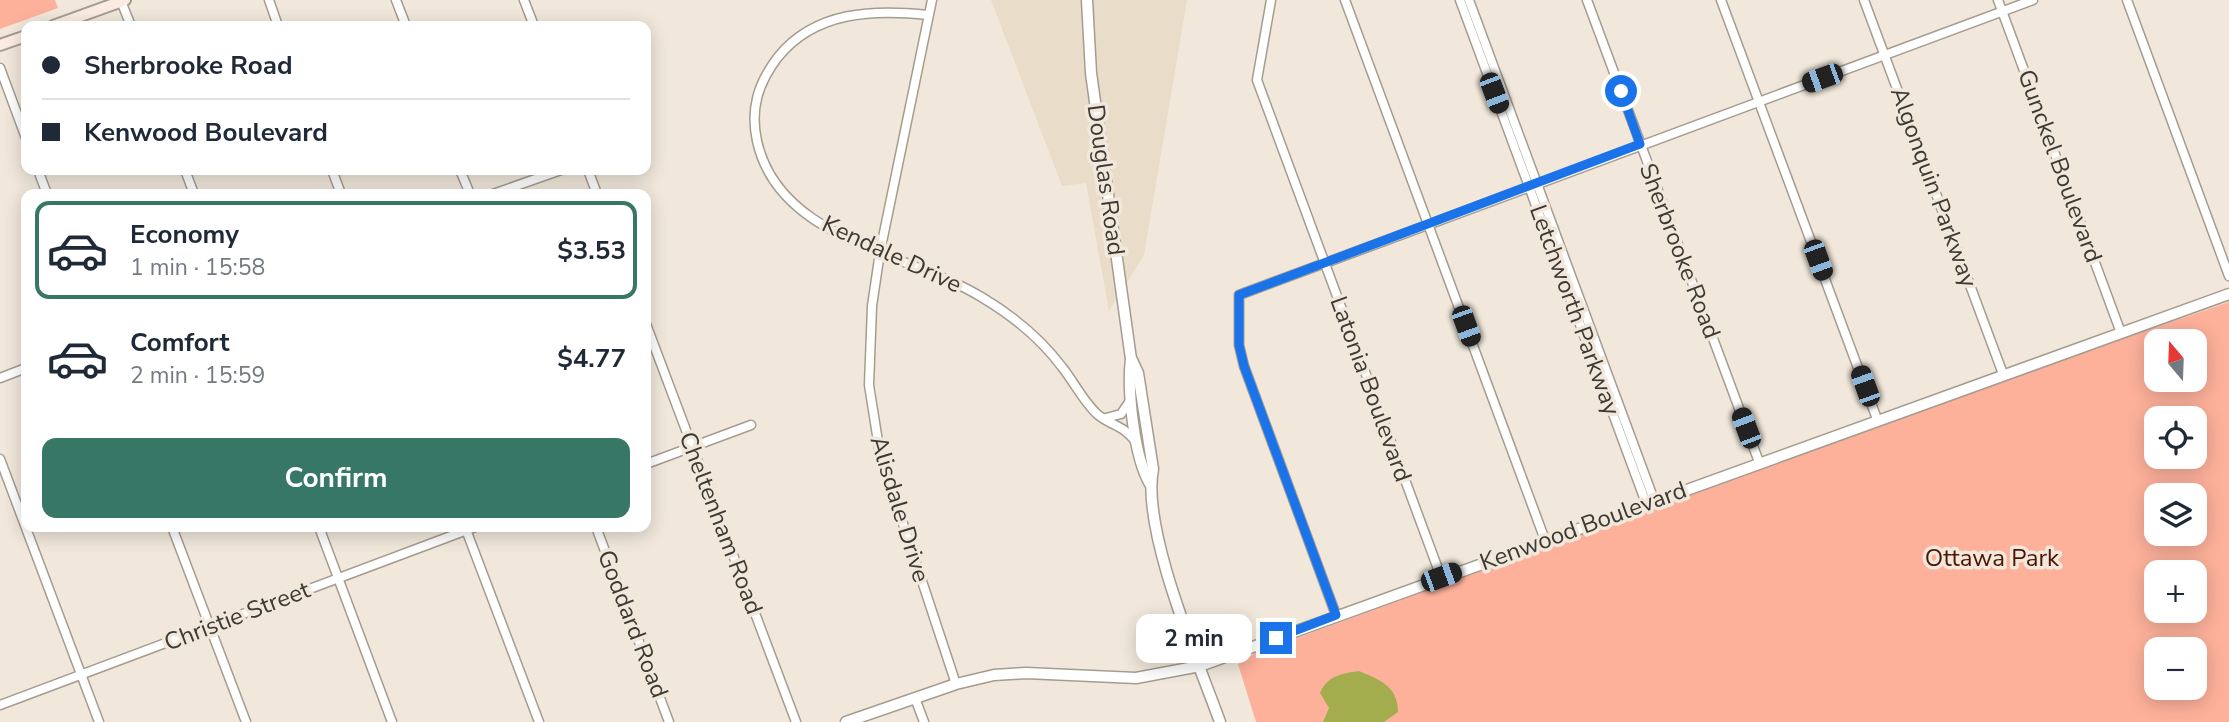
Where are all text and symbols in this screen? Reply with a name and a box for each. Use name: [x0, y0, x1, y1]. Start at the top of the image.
text: Sherbrooke Road: [84, 48, 293, 83]
car: [1799, 61, 1846, 95]
street label: Gunckel Boulevard: [2010, 65, 2110, 267]
car: [1477, 70, 1512, 116]
route start: [1605, 75, 1637, 107]
street label: Algonquin Parkway: [1883, 83, 1985, 292]
street label: Douglas Road: [1080, 102, 1132, 258]
text: Kenwood Boulevard: [84, 115, 328, 150]
street label: Sherbrooke Road: [1632, 159, 1728, 343]
street label: Letchworth Parkway: [1522, 200, 1628, 420]
street label: Kendale Drive: [817, 208, 967, 300]
text: Economy: [130, 217, 239, 252]
icon: car: [46, 219, 109, 282]
text: $3.53: [557, 233, 626, 268]
car: [1801, 237, 1836, 283]
text: 1 min · 15:58: [130, 252, 265, 283]
street label: Latonia Boulevard: [1323, 292, 1419, 486]
car: [1449, 303, 1484, 349]
text: Comfort: [130, 325, 230, 360]
icon: car: [46, 327, 109, 390]
north arrow: [2144, 329, 2207, 392]
map controls: [2144, 329, 2207, 700]
text: $4.77: [557, 341, 626, 376]
text: 2 min · 15:59: [130, 360, 265, 391]
car: [1848, 363, 1883, 409]
car: [1729, 405, 1764, 451]
button: locate: [2144, 406, 2207, 469]
street label: Cheltenham Road: [671, 427, 771, 619]
street label: Alisdale Drive: [863, 432, 937, 586]
button: Confirm: [42, 438, 630, 518]
street label: Kenwood Boulevard: [1475, 474, 1691, 578]
button: layers: [2144, 483, 2207, 546]
park label: Ottawa Park: [1925, 542, 2060, 574]
street label: Goddard Road: [590, 545, 676, 703]
car: [1418, 560, 1465, 594]
button: +: [2144, 560, 2207, 623]
street label: Christie Street: [159, 573, 315, 658]
callout: 2 min: [1136, 614, 1252, 662]
route end: [1260, 622, 1292, 654]
text: 2 min: [1164, 623, 1224, 654]
button: −: [2144, 637, 2207, 700]

